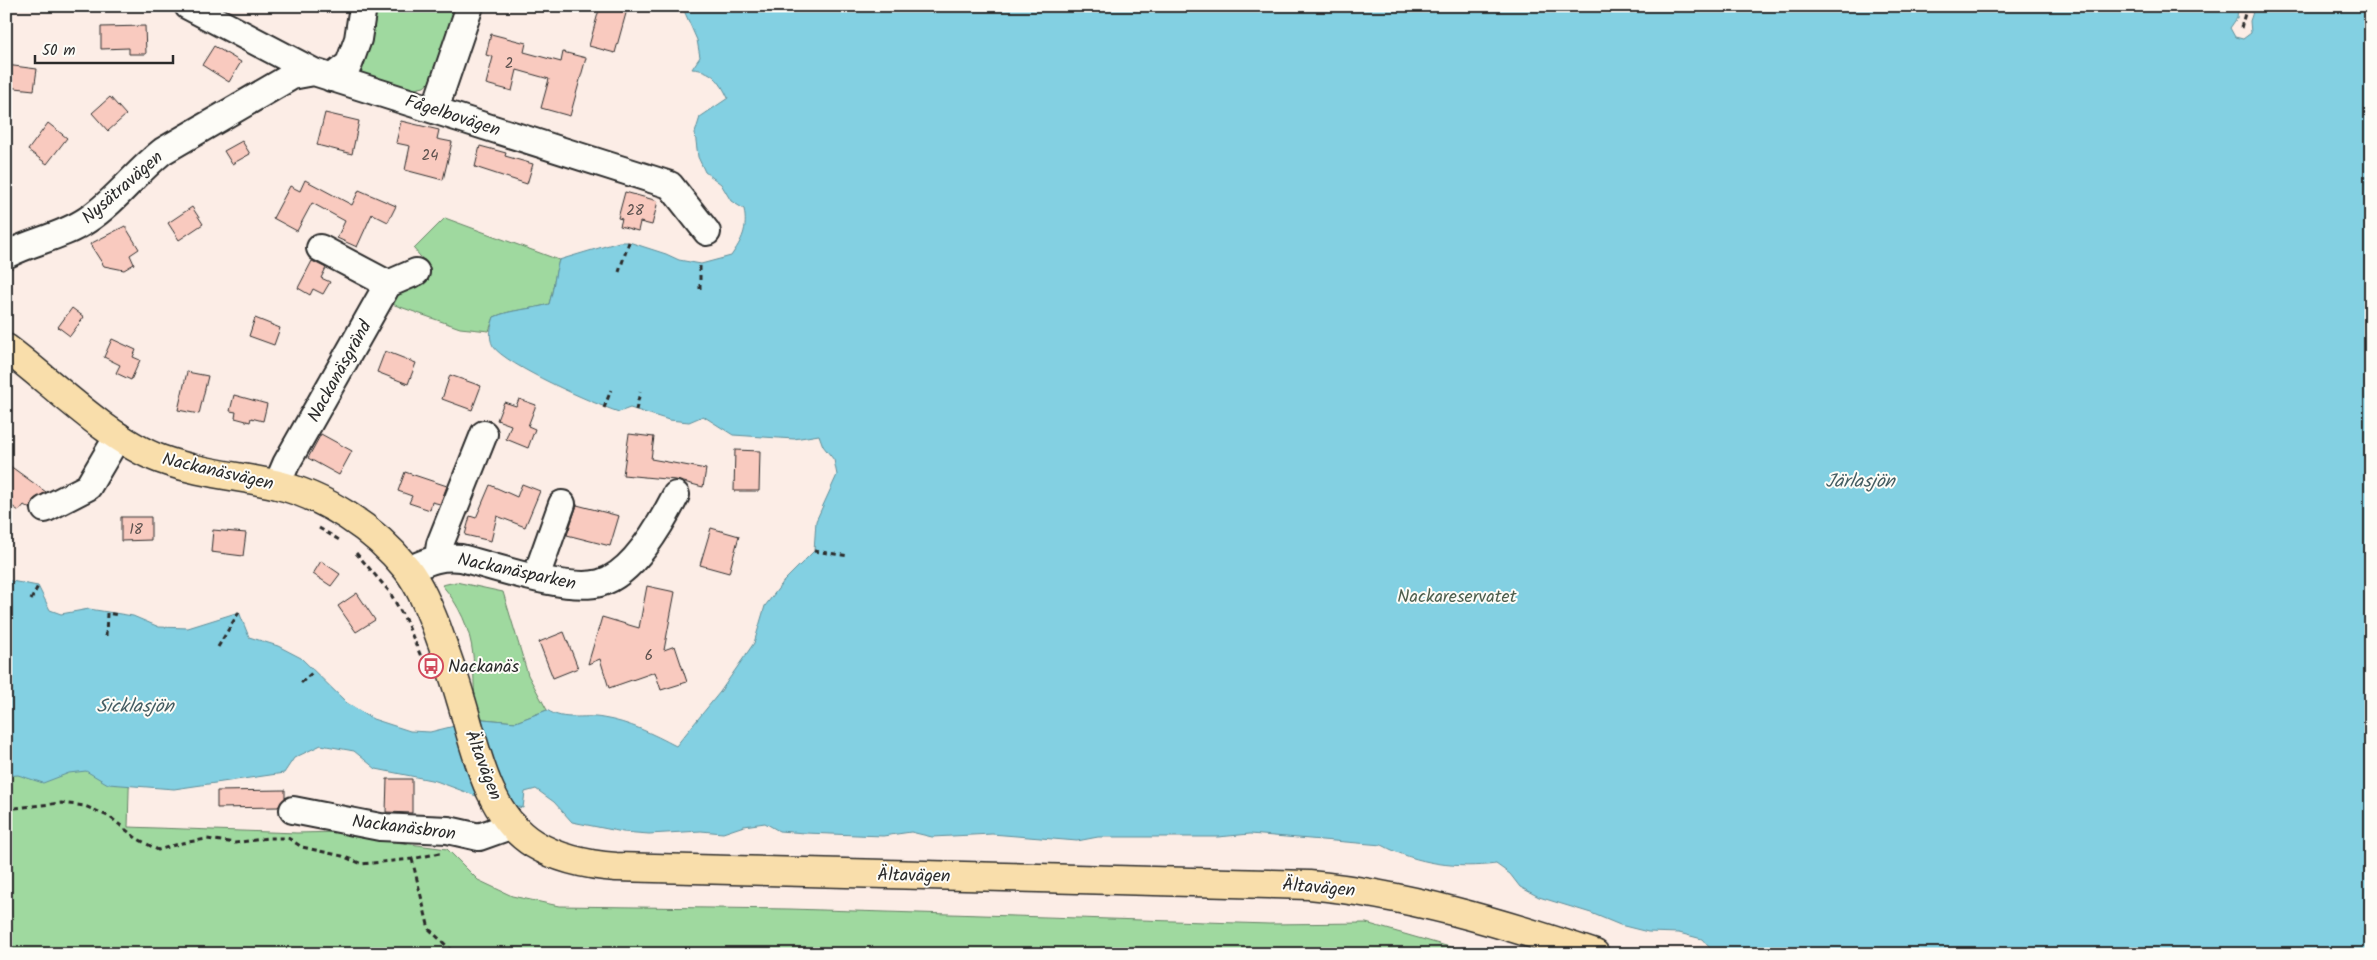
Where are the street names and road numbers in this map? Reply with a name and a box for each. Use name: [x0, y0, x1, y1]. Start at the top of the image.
street label: Fågelbovägen: [401, 87, 504, 146]
street label: Nysätravägen: [76, 144, 170, 232]
street label: Nackanäsgränd: [300, 314, 381, 428]
street label: Nackanäsvägen: [159, 446, 276, 499]
street label: Nackanäsparken: [455, 546, 579, 599]
street label: Ältavägen: [456, 726, 509, 805]
street label: Nackanäsbron: [350, 808, 457, 849]
street label: Ältavägen: [877, 861, 951, 892]
street label: Ältavägen: [1281, 871, 1357, 906]

